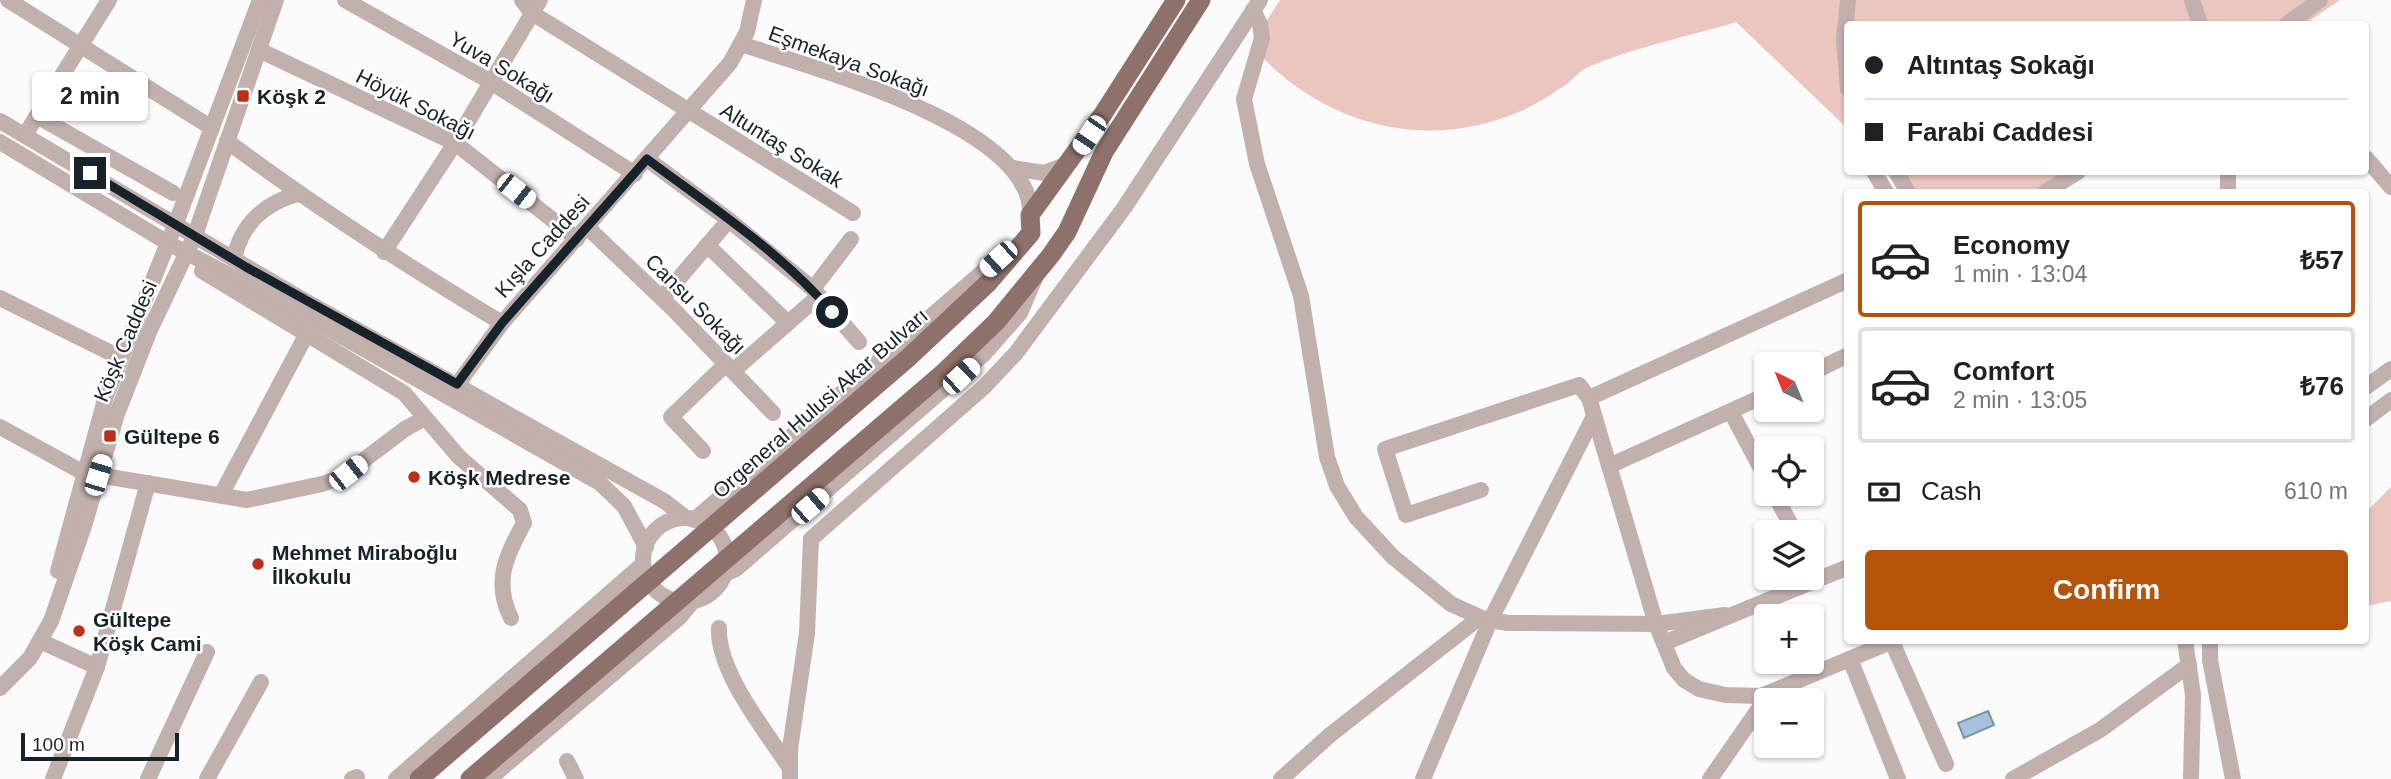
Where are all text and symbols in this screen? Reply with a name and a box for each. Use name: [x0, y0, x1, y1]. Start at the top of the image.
street label: Eşmekaya Sokağı: [766, 21, 932, 101]
street label: Yuva Sokağı: [446, 27, 558, 107]
text: Altıntaş Sokağı: [1907, 50, 2095, 80]
street label: Höyük Sokağı: [353, 64, 479, 144]
callout: 2 min: [32, 72, 148, 120]
text: 2 min: [60, 83, 120, 109]
place label: Köşk 2: [257, 85, 326, 108]
marker: Köşk 2: [235, 88, 251, 104]
street label: Altuntaş Sokak: [717, 98, 848, 192]
car: [1069, 112, 1110, 158]
text: Farabi Caddesi: [1907, 117, 2093, 147]
route end: [74, 157, 106, 189]
car: [493, 170, 540, 212]
street label: Kışla Caddesi: [490, 190, 594, 302]
icon: car: [1869, 228, 1932, 291]
text: Economy: [1953, 230, 2070, 260]
car: [976, 237, 1021, 281]
text: ₺57: [2300, 245, 2344, 275]
street label: Cansu Sokağı: [641, 249, 751, 359]
text: 1 min · 13:04: [1953, 261, 2087, 287]
street label: Köşk Caddesi: [89, 277, 161, 405]
route start: [816, 296, 848, 328]
street label: Orgeneral Hulusi Akar Bulvarı: [708, 304, 932, 502]
north arrow: [1754, 352, 1824, 422]
map controls: [1754, 352, 1824, 758]
car: [939, 354, 984, 398]
icon: car: [1869, 354, 1932, 417]
text: Comfort: [1953, 356, 2054, 386]
text: ₺76: [2300, 371, 2344, 401]
text: 2 min · 13:05: [1953, 387, 2087, 413]
place label: Gültepe 6: [124, 425, 220, 448]
marker: Gültepe 6: [102, 428, 118, 444]
button: locate: [1754, 436, 1824, 506]
car: [82, 452, 115, 498]
car: [325, 452, 372, 494]
place label: Köşk Medrese: [428, 466, 570, 489]
marker: Köşk Medrese: [406, 469, 422, 485]
icon: cash: [1865, 473, 1903, 511]
text: Cash: [1921, 476, 1982, 506]
text: 610 m: [2284, 478, 2348, 504]
car: [788, 484, 833, 528]
button: layers: [1754, 520, 1824, 590]
place label: Mehmet Miraboğlu İlkokulu: [272, 541, 458, 588]
button: Confirm: [1865, 550, 2348, 630]
marker: Mehmet Miraboğlu İlkokulu: [250, 556, 266, 572]
button: +: [1754, 604, 1824, 674]
place label: Gültepe Köşk Cami: [93, 608, 202, 655]
marker: Gültepe Köşk Cami: [71, 623, 87, 639]
button: −: [1754, 688, 1824, 758]
scale bar: [21, 730, 178, 762]
text: 100 m: [32, 734, 85, 755]

